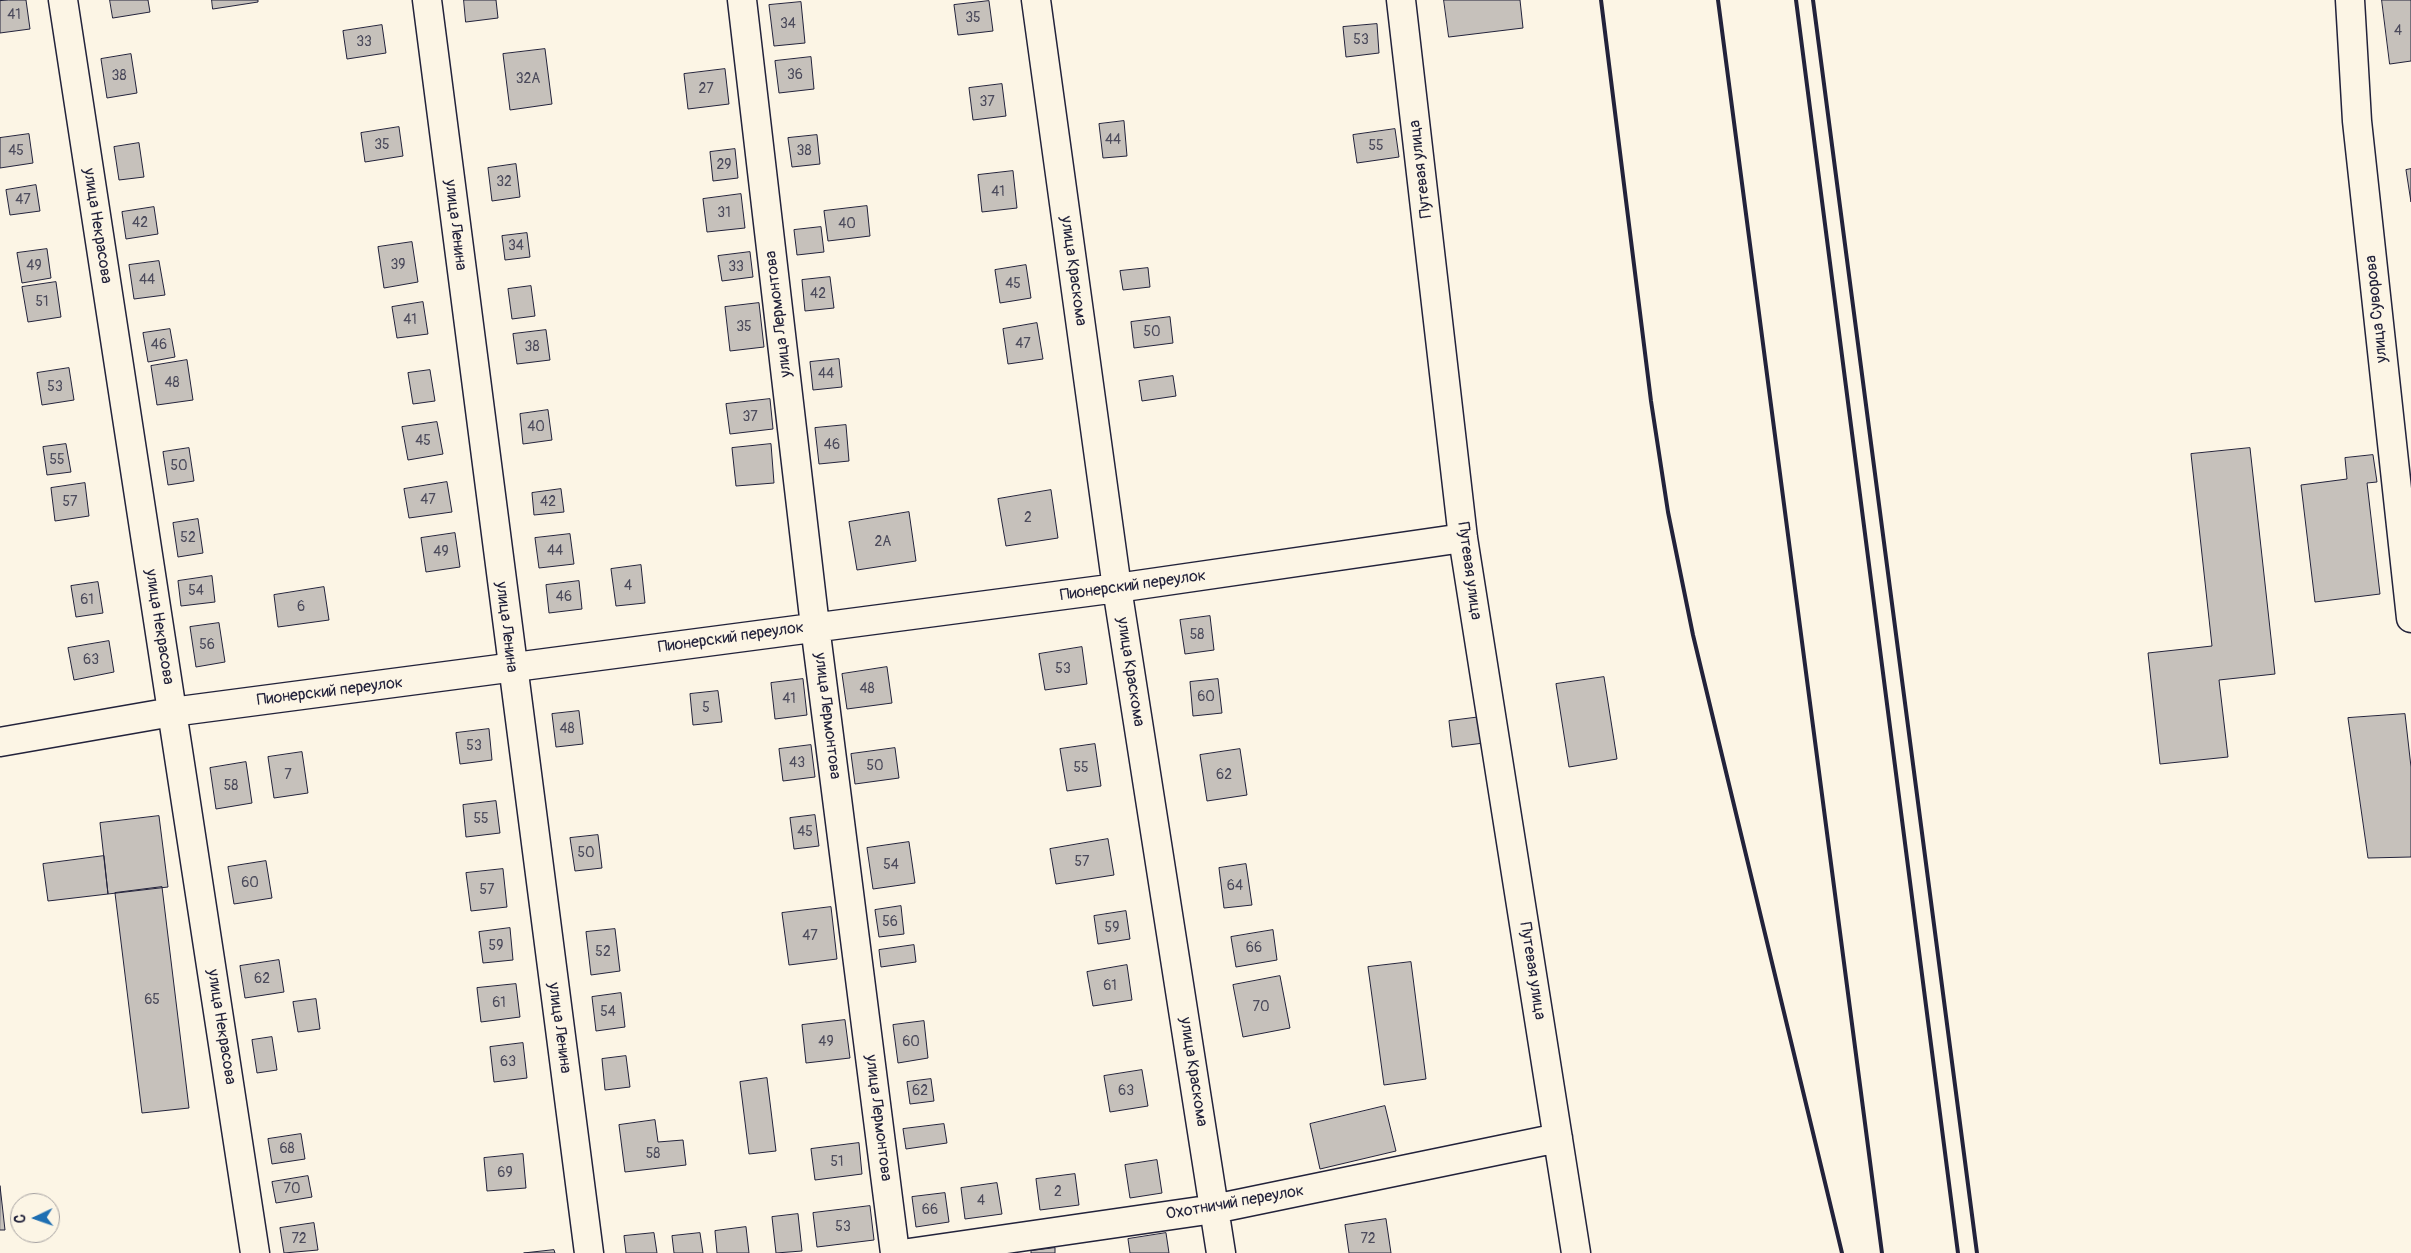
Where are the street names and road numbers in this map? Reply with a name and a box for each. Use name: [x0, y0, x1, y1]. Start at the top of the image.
street label: Путевая улица: [1405, 119, 1437, 219]
street label: улица Некрасова: [78, 167, 116, 285]
street label: улица Ленина: [440, 179, 470, 271]
street label: улица Краскома: [1056, 215, 1090, 327]
street label: улица Лермонтова: [762, 250, 796, 378]
street label: улица Суворова: [2362, 254, 2392, 364]
street label: Путевая улица: [1453, 521, 1485, 621]
street label: Пионерский переулок: [1059, 566, 1207, 606]
street label: улица Некрасова: [140, 568, 178, 686]
street label: улица Ленина: [491, 581, 521, 673]
street label: улица Краскома: [1112, 616, 1148, 728]
street label: Пионерский переулок: [657, 618, 805, 658]
street label: улица Лермонтова: [810, 652, 844, 780]
street label: Пионерский переулок: [256, 674, 404, 710]
street label: Путевая улица: [1515, 921, 1549, 1021]
street label: улица Некрасова: [202, 968, 240, 1086]
street label: улица Ленина: [543, 981, 575, 1075]
street label: улица Краскома: [1175, 1016, 1211, 1128]
street label: улица Лермонтова: [861, 1054, 895, 1182]
street label: Охотничий переулок: [1164, 1181, 1306, 1225]

